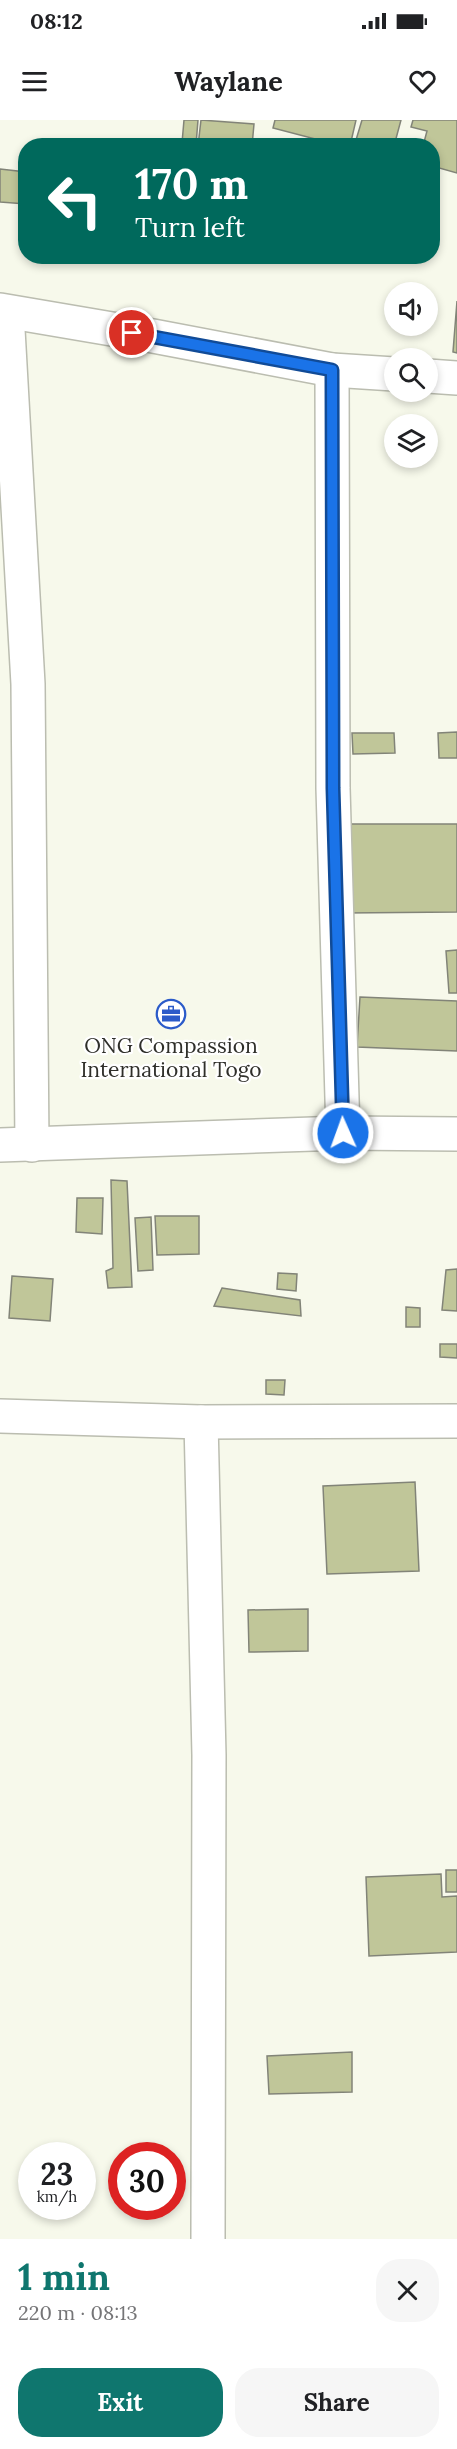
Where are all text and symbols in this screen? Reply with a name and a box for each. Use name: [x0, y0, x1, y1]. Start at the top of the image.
text: 08:12: [30, 7, 83, 35]
text: Waylane: [174, 64, 283, 98]
icon: menu: [18, 65, 51, 98]
icon: heart: [406, 65, 439, 98]
text: 170 m: [135, 157, 248, 211]
icon: left: [36, 162, 114, 240]
text: Turn left: [135, 210, 245, 244]
map controls: [384, 282, 438, 468]
button: sound: [384, 282, 438, 336]
pin: [106, 307, 157, 358]
icon: arrive: [115, 316, 148, 349]
button: search: [384, 348, 438, 402]
button: layers: [384, 414, 438, 468]
office icon: ONG Compassion International Togo: [155, 998, 187, 1030]
place label: ONG Compassion International Togo: [80, 1032, 262, 1083]
position arrow: [311, 1101, 375, 1165]
speed limit sign: 30: [108, 2142, 186, 2220]
text: 23: [41, 2155, 73, 2193]
text: km/h: [37, 2187, 77, 2206]
text: 1 min: [18, 2254, 110, 2300]
button: close: [376, 2259, 439, 2322]
text: 220 m · 08:13: [18, 2300, 138, 2325]
button: Exit: [18, 2368, 223, 2437]
button: Share: [235, 2368, 439, 2437]

